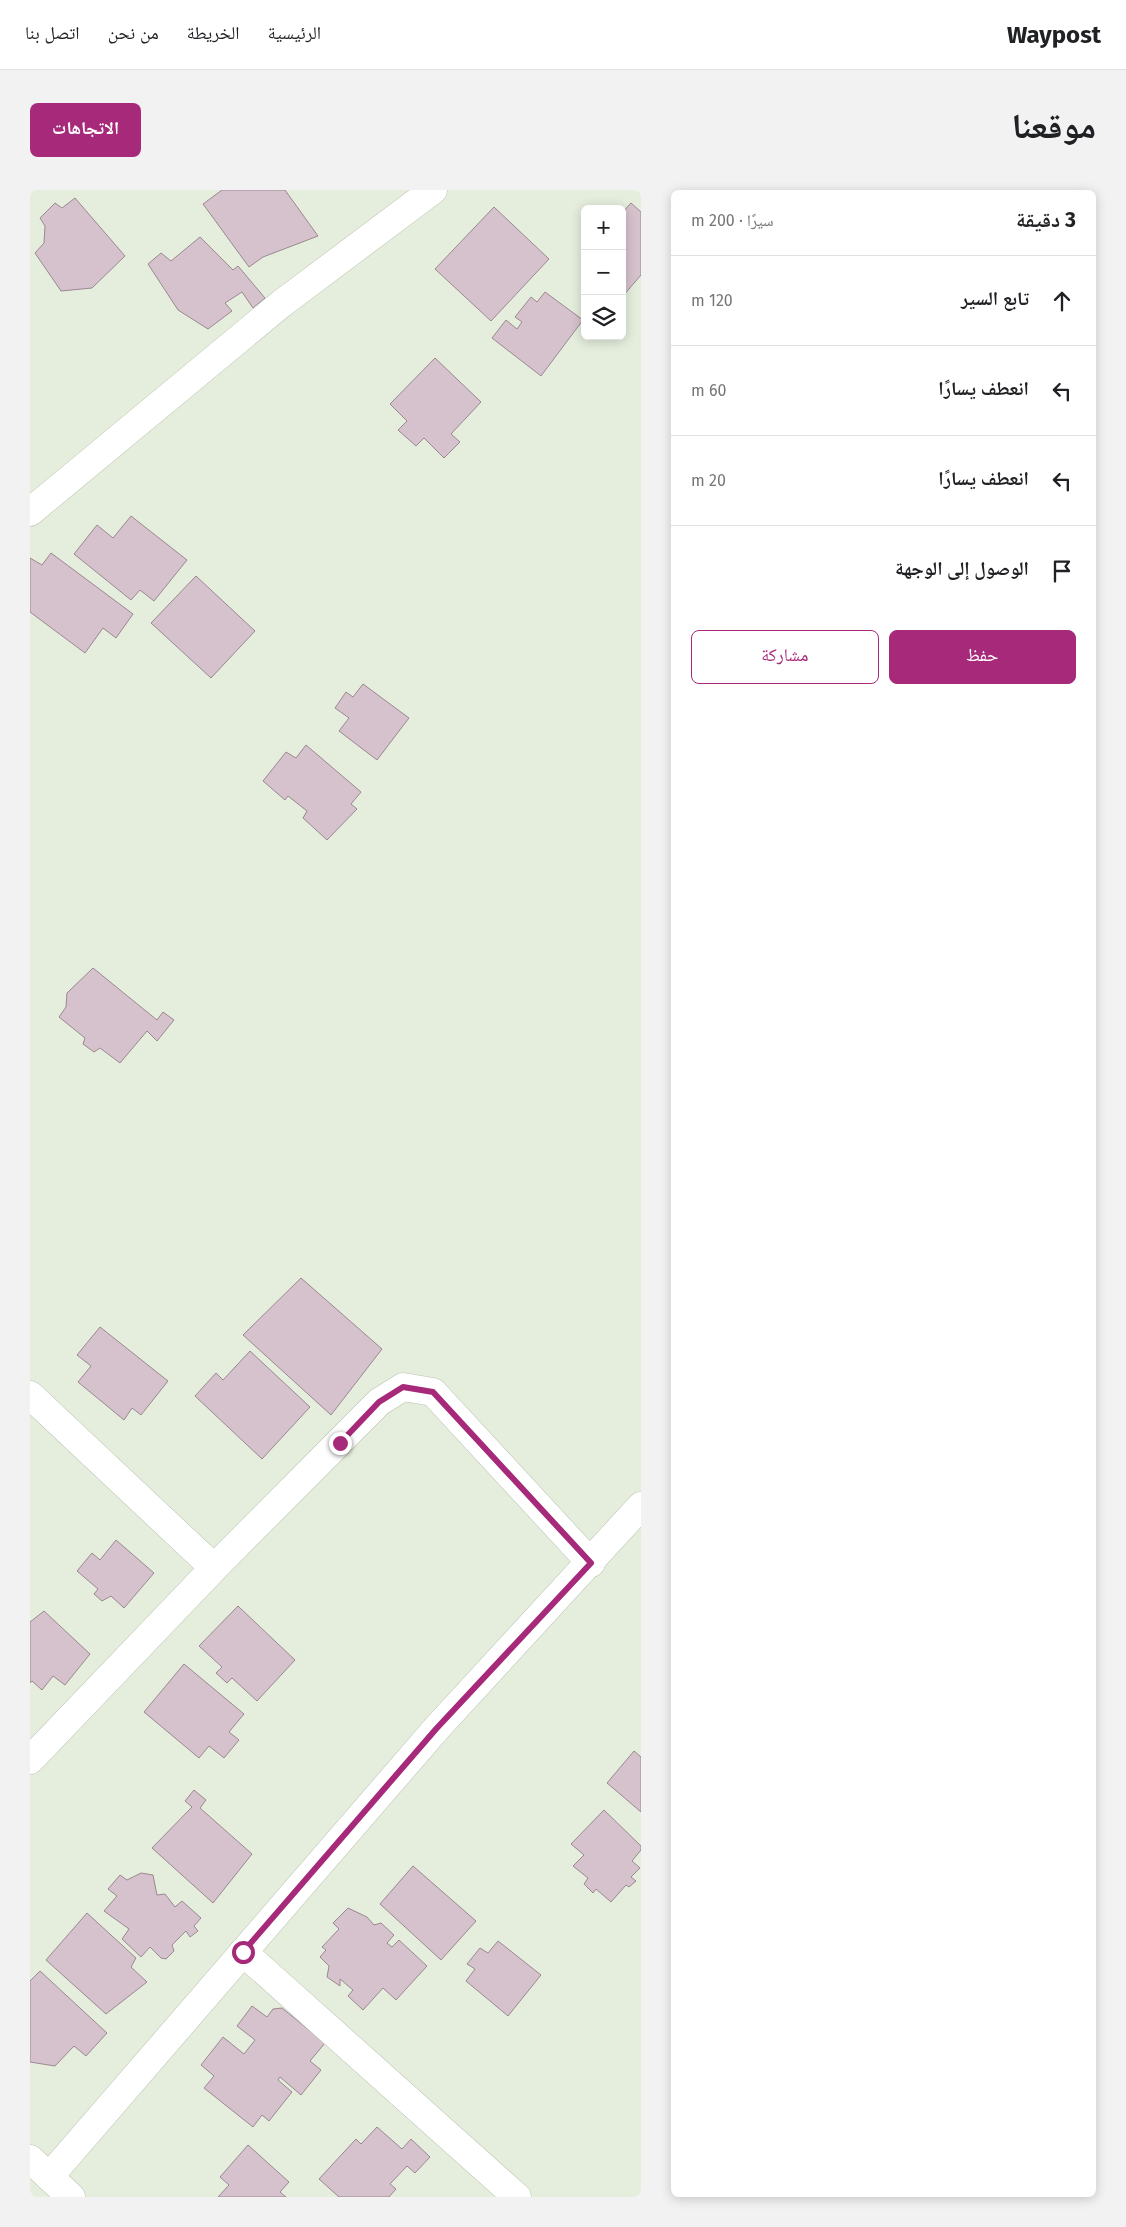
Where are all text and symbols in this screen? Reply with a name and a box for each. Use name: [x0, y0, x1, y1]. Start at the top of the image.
text: Waypost: [1007, 21, 1101, 49]
text: اتصل بنا: [25, 22, 80, 44]
text: من نحن: [108, 22, 159, 44]
text: الخريطة: [187, 22, 240, 44]
text: الرئيسية: [268, 22, 321, 44]
button: الاتجاهات: [30, 103, 141, 157]
text: موقعنا: [1011, 105, 1096, 147]
map controls: [581, 205, 626, 340]
button: +: [581, 205, 626, 250]
text: 3 دقيقة: [1016, 207, 1076, 233]
text: سيرًا · 200 m: [691, 211, 774, 230]
button: −: [581, 250, 626, 295]
text: تابع السير: [961, 287, 1029, 310]
icon: ahead: [1048, 287, 1076, 315]
text: 120 m: [691, 291, 733, 310]
button: layers: [581, 295, 626, 340]
text: انعطف يسارًا: [938, 377, 1029, 400]
icon: left: [1048, 377, 1076, 405]
text: 60 m: [691, 381, 726, 400]
text: انعطف يسارًا: [938, 467, 1029, 490]
icon: left: [1048, 467, 1076, 495]
text: 20 m: [691, 471, 726, 490]
text: الوصول إلى الوجهة: [895, 557, 1029, 580]
icon: arrive: [1048, 557, 1076, 585]
button: مشاركة: [691, 630, 879, 684]
button: حفظ: [889, 630, 1076, 684]
route end: [329, 1432, 352, 1455]
route start: [232, 1941, 255, 1964]

